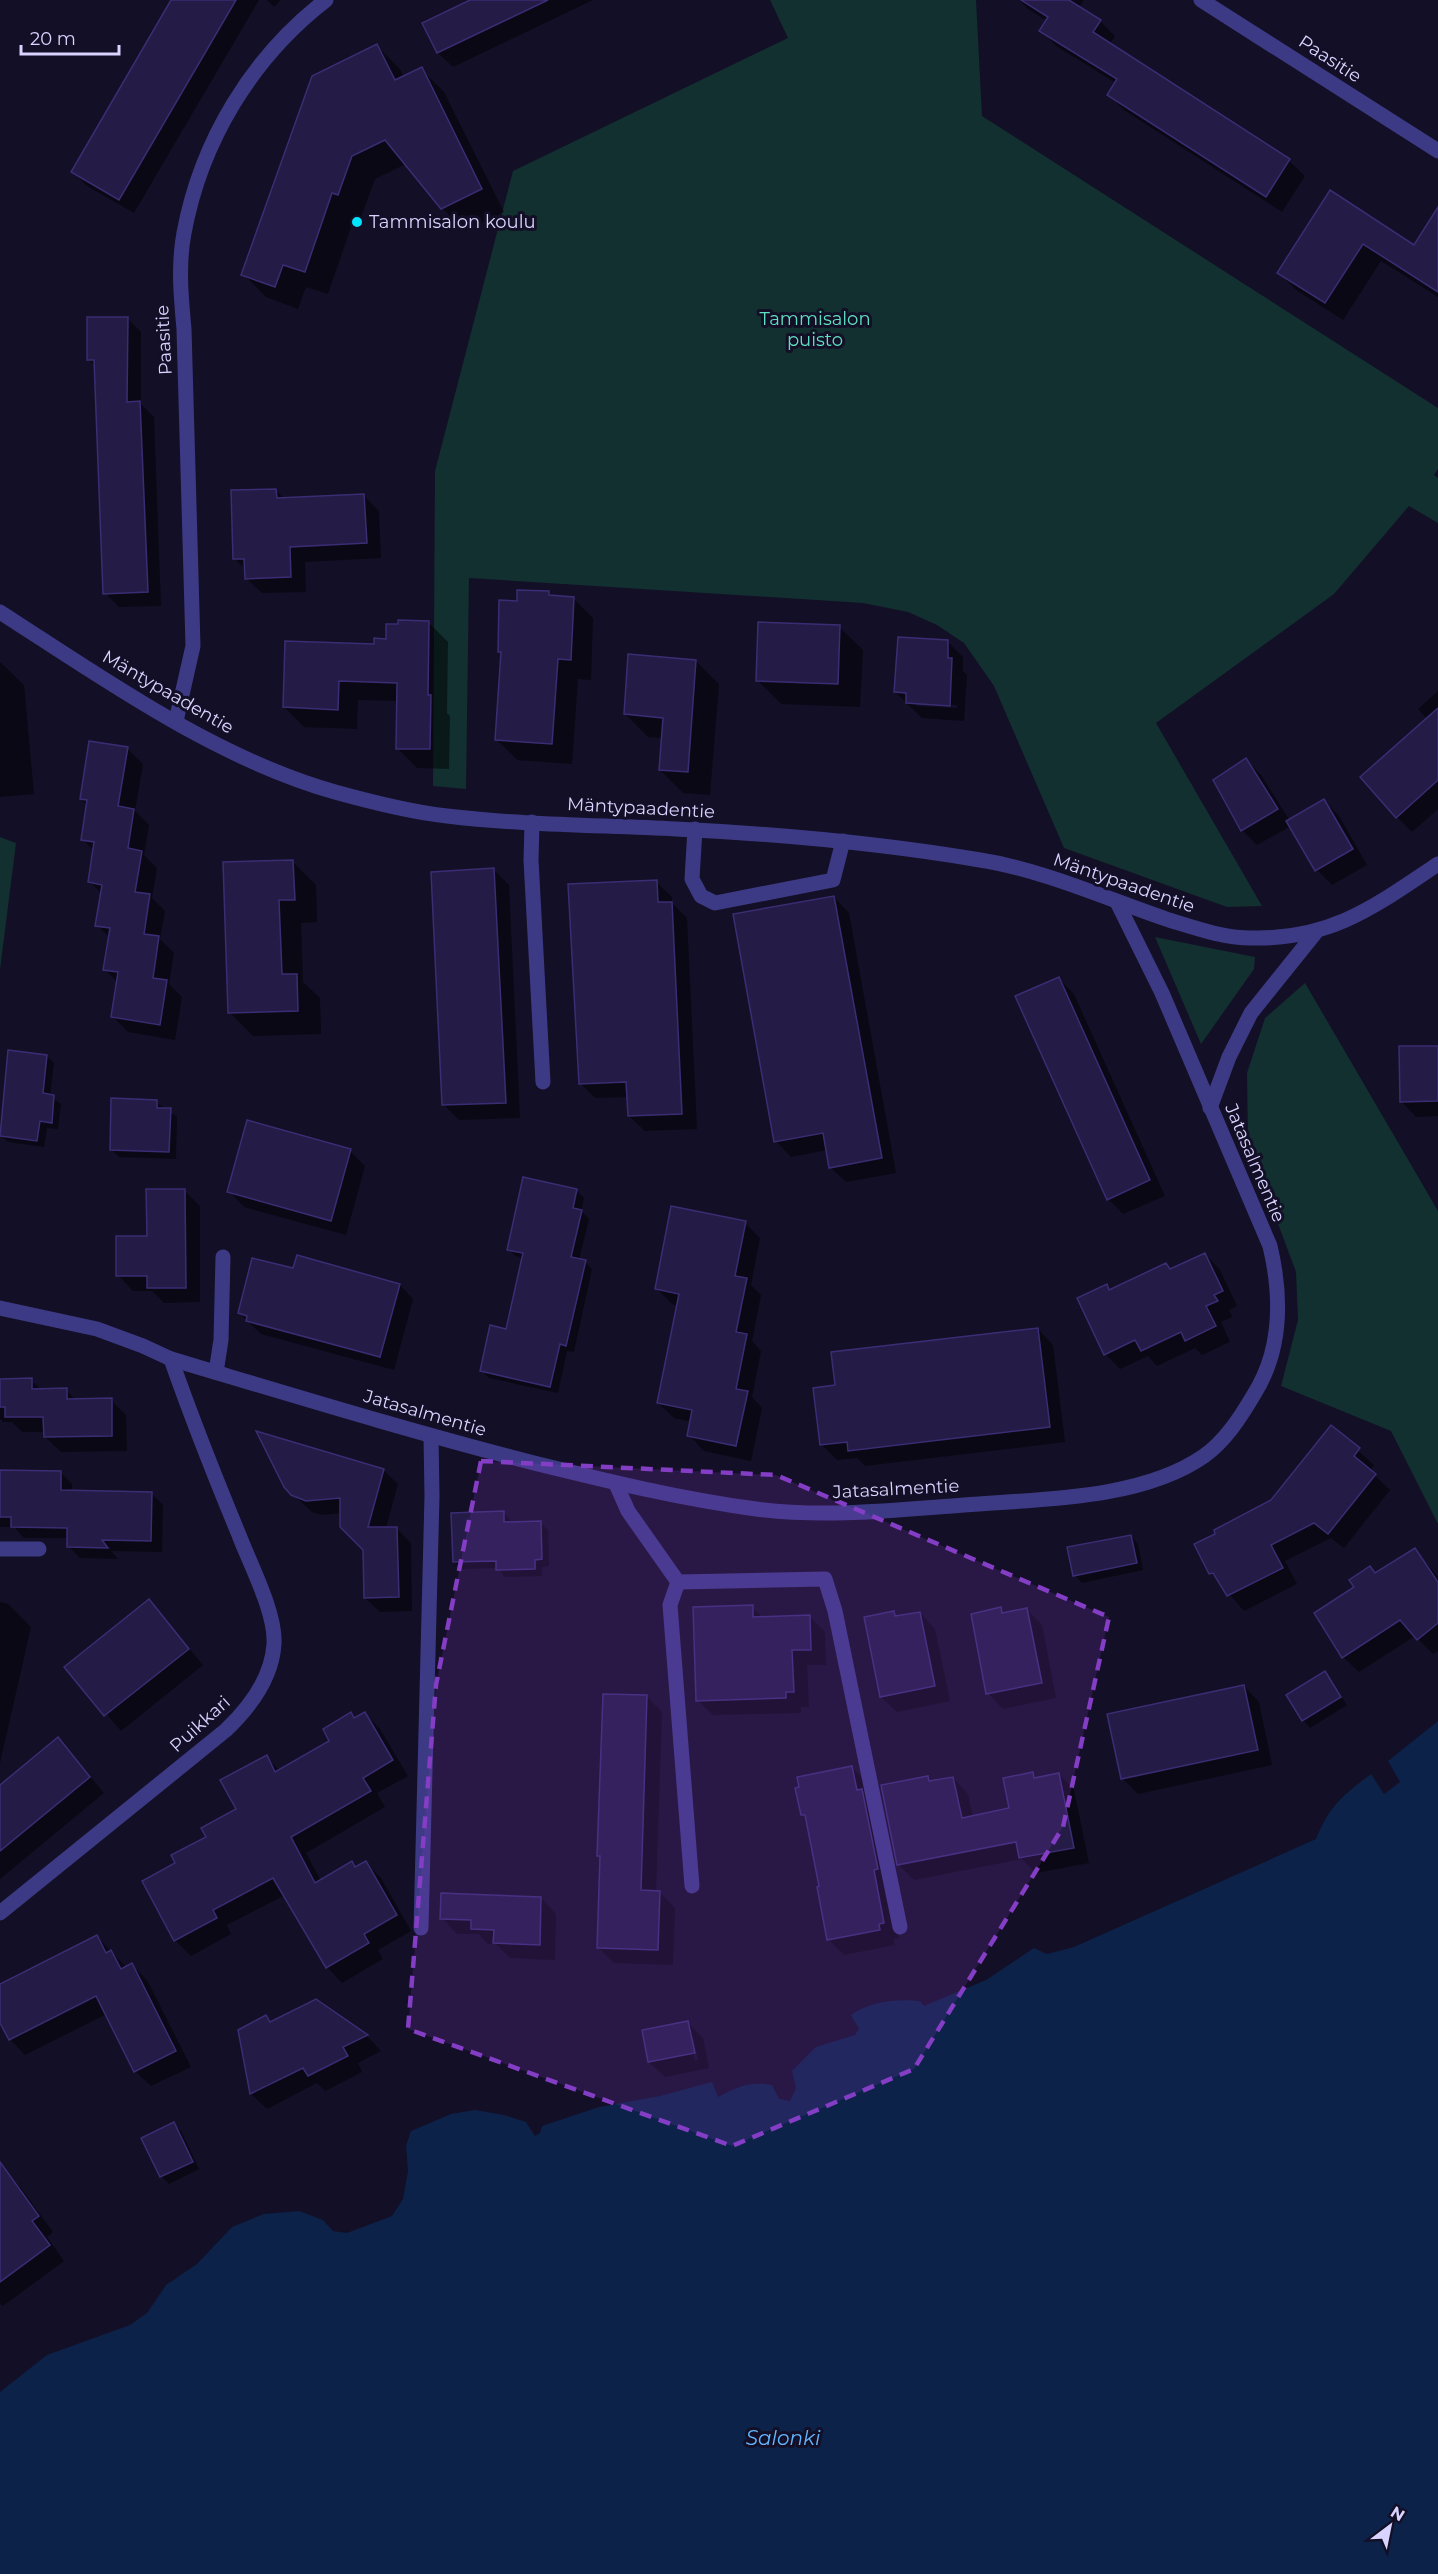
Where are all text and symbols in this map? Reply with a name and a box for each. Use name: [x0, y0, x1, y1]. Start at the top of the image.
scale bar: [21, 18, 118, 56]
text: 20 m: [30, 28, 76, 50]
street label: Paasitie: [1294, 31, 1366, 87]
place label: Tammisalon koulu: [369, 211, 536, 233]
marker: Tammisalon koulu: [350, 215, 364, 229]
street label: Paasitie: [151, 304, 177, 376]
park label: Tammisalon puisto: [759, 308, 871, 351]
street label: Mäntypaadentie: [98, 645, 238, 739]
street label: Mäntypaadentie: [566, 793, 716, 823]
street label: Mäntypaadentie: [1050, 848, 1198, 918]
street label: Jatasalmentie: [1220, 1100, 1290, 1226]
street label: Jatasalmentie: [360, 1385, 489, 1441]
street label: Jatasalmentie: [831, 1475, 960, 1503]
street label: Puikkari: [165, 1691, 235, 1757]
water label: Salonki: [746, 2426, 821, 2450]
north arrow: [1360, 2496, 1420, 2556]
text: N: [1387, 2502, 1408, 2525]

